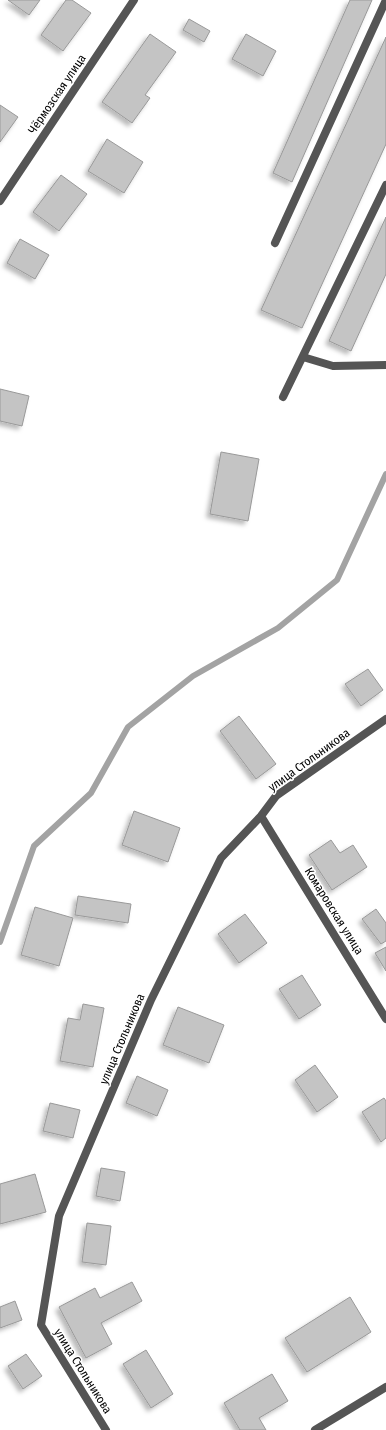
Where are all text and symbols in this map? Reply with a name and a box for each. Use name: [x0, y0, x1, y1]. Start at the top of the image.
street label: Чёрмозская улица: [25, 52, 89, 136]
street label: улица Стольникова: [266, 726, 353, 794]
street label: Комаровская улица: [302, 865, 366, 957]
street label: улица Стольникова: [97, 991, 148, 1087]
street label: улица Стольникова: [51, 1326, 115, 1416]

